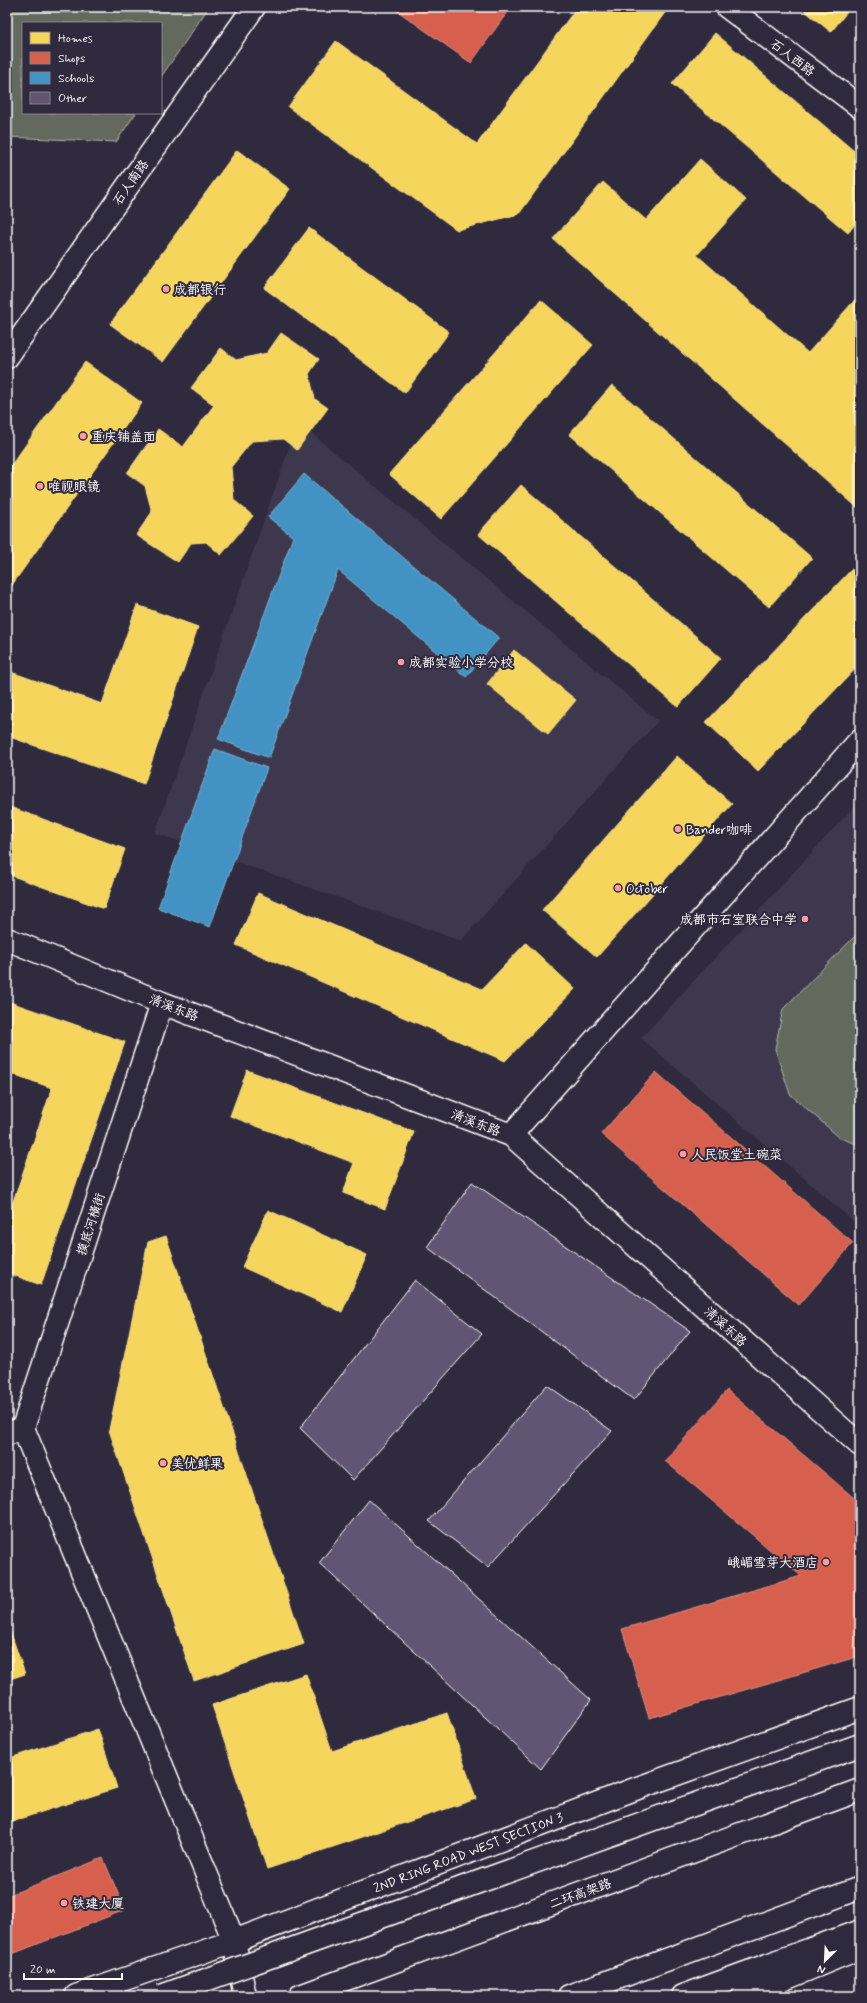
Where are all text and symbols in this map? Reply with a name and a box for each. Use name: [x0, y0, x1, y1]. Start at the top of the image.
legend: [22, 22, 162, 114]
text: Homes: [58, 31, 93, 47]
street label: 石人西路: [766, 36, 818, 81]
text: Shops: [58, 51, 85, 67]
text: Schools: [58, 71, 94, 87]
text: Other: [58, 91, 87, 107]
street label: 石人南路: [109, 157, 153, 209]
place label: 成都银行: [174, 282, 226, 299]
marker: 成都银行: [161, 284, 171, 294]
place label: 重庆铺盖面: [91, 429, 156, 446]
marker: 重庆铺盖面: [78, 431, 88, 441]
place label: 唯视眼镜: [48, 479, 100, 496]
marker: 唯视眼镜: [35, 481, 45, 491]
place label: 成都实验小学分校: [409, 655, 513, 672]
marker: 成都实验小学分校: [396, 657, 406, 667]
place label: Bander咖啡: [686, 822, 752, 839]
marker: Bander咖啡: [673, 824, 683, 834]
place label: October: [626, 881, 669, 898]
marker: October: [613, 883, 623, 893]
place label: 成都市石室联合中学: [680, 912, 797, 929]
marker: 成都市石室联合中学: [800, 914, 810, 924]
street label: 清溪东路: [146, 991, 201, 1026]
street label: 清溪东路: [448, 1106, 503, 1141]
place label: 人民饭堂土碗菜: [691, 1147, 782, 1164]
marker: 人民饭堂土碗菜: [678, 1149, 688, 1159]
street label: 摸底河横街: [73, 1191, 110, 1258]
street label: 清溪东路: [700, 1303, 750, 1351]
place label: 美优鲜果: [171, 1456, 223, 1473]
marker: 美优鲜果: [158, 1458, 168, 1468]
place label: 峨嵋雪芽大酒店: [727, 1555, 818, 1572]
marker: 峨嵋雪芽大酒店: [821, 1557, 831, 1567]
street label: 2ND RING ROAD WEST SECTION 3: [371, 1809, 566, 1897]
street label: 二环高架路: [547, 1875, 614, 1914]
place label: 铁建大厦: [72, 1896, 124, 1913]
marker: 铁建大厦: [59, 1898, 69, 1908]
north arrow: [805, 1941, 845, 1981]
scale bar: [24, 1955, 122, 1981]
text: N: [815, 1961, 828, 1977]
text: 20 m: [30, 1962, 56, 1978]

